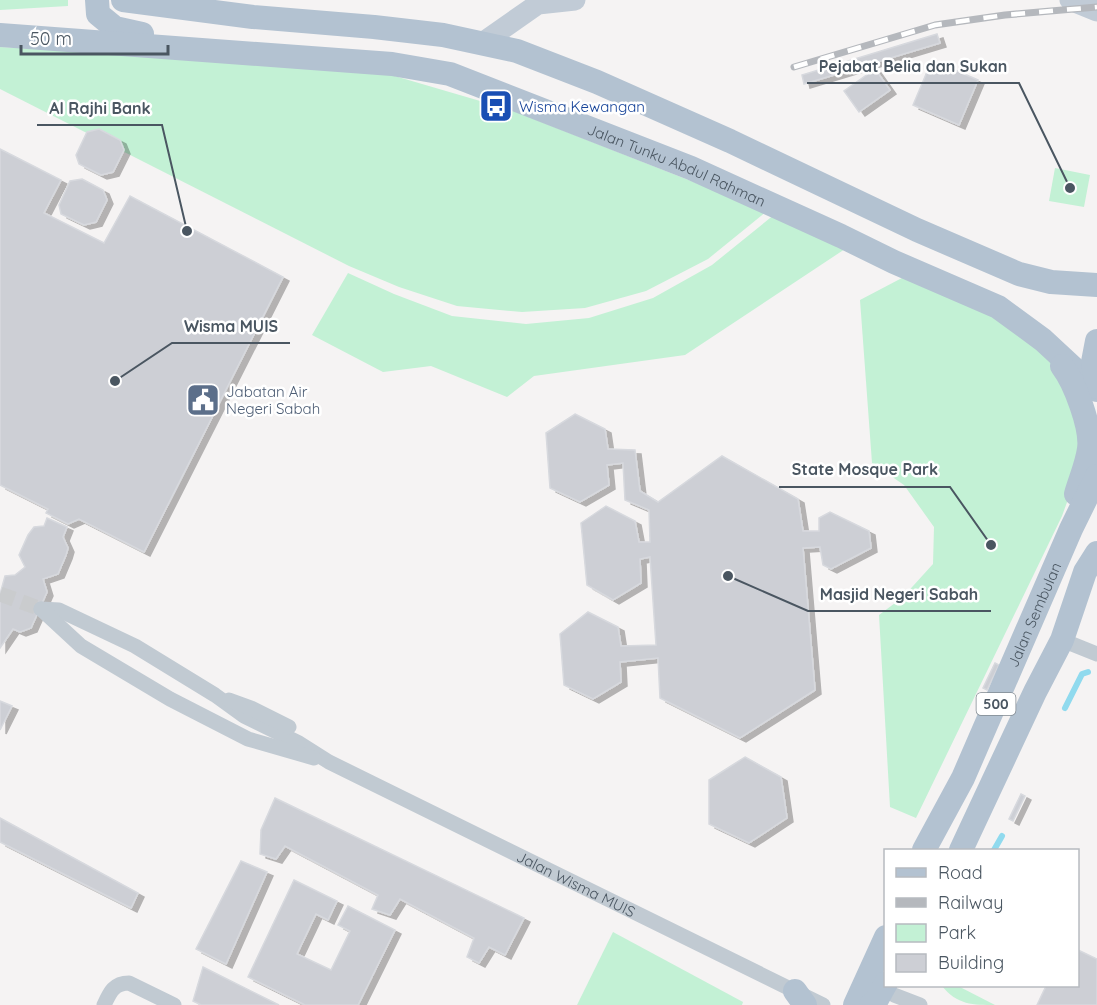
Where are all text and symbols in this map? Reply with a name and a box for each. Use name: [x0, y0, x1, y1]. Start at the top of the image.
scale bar: [21, 18, 168, 56]
text: 50 m: [30, 27, 72, 50]
callout: Pejabat Belia dan Sukan: [807, 49, 1019, 83]
text: Pejabat Belia dan Sukan: [819, 56, 1007, 76]
bus stop icon: Wisma Kewangan: [478, 88, 514, 124]
callout: Al Rajhi Bank: [37, 91, 162, 125]
place label: Wisma Kewangan: [519, 97, 645, 116]
text: Al Rajhi Bank: [49, 98, 151, 118]
street label: Jalan Tunku Abdul Rahman: [585, 119, 769, 210]
callout: Wisma MUIS: [172, 309, 290, 343]
text: Wisma MUIS: [184, 316, 278, 336]
public building icon: Jabatan Air Negeri Sabah: [185, 382, 221, 418]
place label: Jabatan Air Negeri Sabah: [226, 382, 320, 418]
callout: State Mosque Park: [779, 453, 950, 487]
text: State Mosque Park: [792, 459, 938, 479]
street label: Jalan Sembulan: [1003, 559, 1065, 670]
callout: Masjid Negeri Sabah: [808, 577, 991, 611]
text: Masjid Negeri Sabah: [820, 584, 978, 604]
road number: 500: [976, 693, 1016, 715]
street label: Jalan Wisma MUIS: [514, 846, 639, 921]
legend: [884, 849, 1079, 987]
text: Road: [938, 861, 983, 884]
text: Railway: [938, 891, 1004, 914]
text: Park: [938, 921, 976, 944]
text: Building: [938, 951, 1004, 974]

